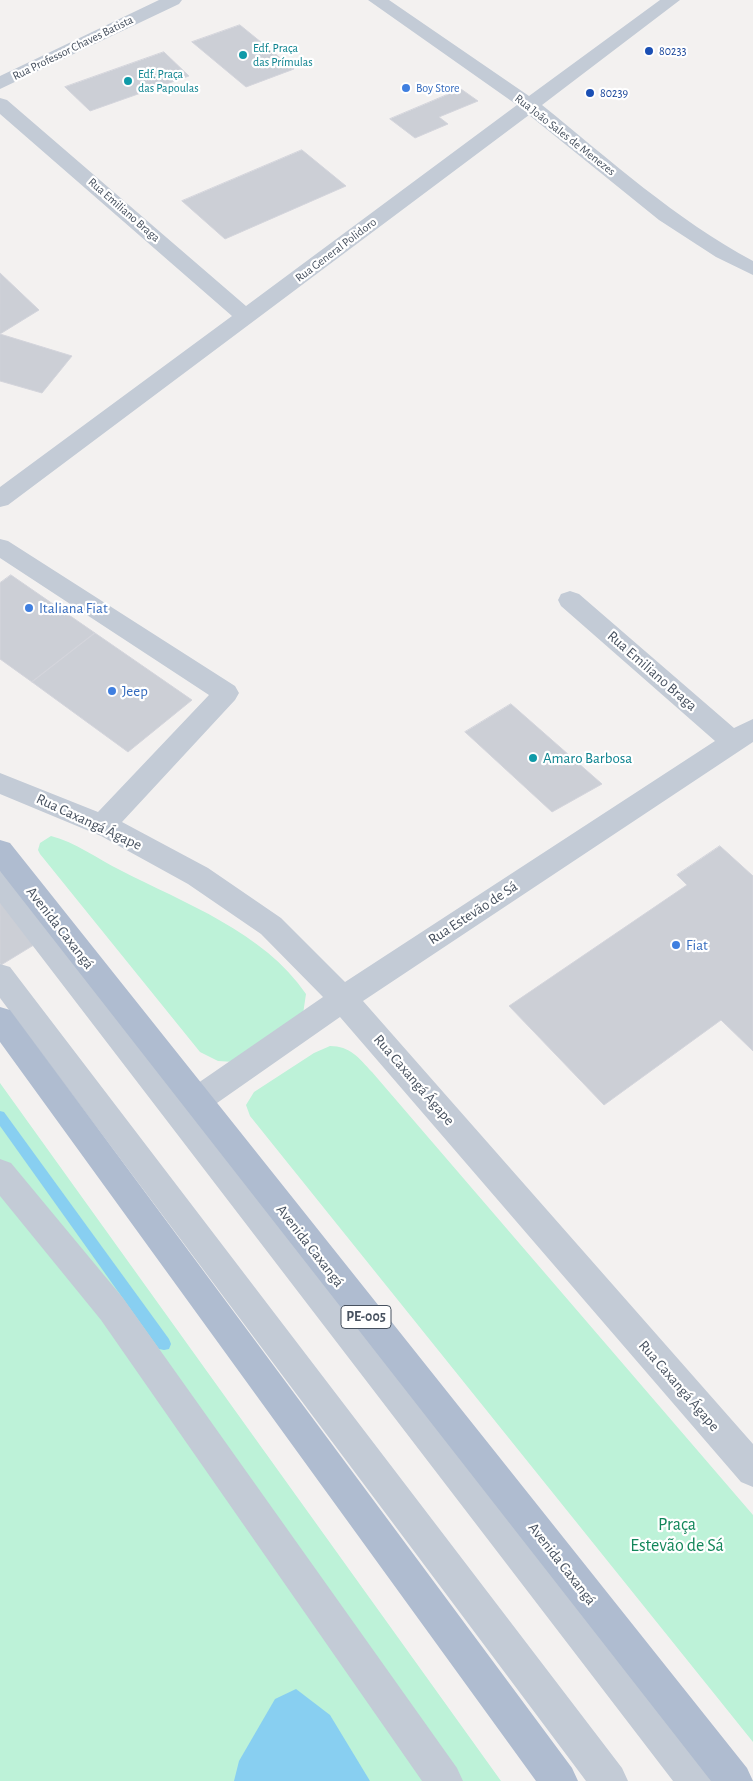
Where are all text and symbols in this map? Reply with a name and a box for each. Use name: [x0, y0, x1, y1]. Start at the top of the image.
street label: Rua Professor Chaves Batista: [10, 13, 136, 83]
place label: Edf. Praça das Prímulas: [253, 41, 313, 69]
place label: 80233: [659, 44, 686, 58]
marker: 80233: [643, 45, 655, 57]
marker: Edf. Praça das Prímulas: [237, 49, 249, 61]
place label: Edf. Praça das Papoulas: [138, 67, 199, 95]
marker: Edf. Praça das Papoulas: [122, 75, 134, 87]
place label: Boy Store: [416, 81, 460, 95]
marker: Boy Store: [400, 82, 412, 94]
place label: 80239: [600, 86, 628, 100]
marker: 80239: [584, 87, 596, 99]
street label: Rua João Sales de Menezes: [512, 91, 618, 179]
street label: Rua Emiliano Braga: [85, 175, 163, 245]
street label: Rua General Polidoro: [293, 215, 379, 285]
place label: Italiana Fiat: [39, 599, 108, 617]
marker: Italiana Fiat: [23, 602, 35, 614]
street label: Rua Emiliano Braga: [603, 627, 701, 715]
place label: Jeep: [122, 682, 148, 700]
marker: Jeep: [106, 685, 118, 697]
place label: Amaro Barbosa: [543, 749, 632, 767]
marker: Amaro Barbosa: [527, 752, 539, 764]
street label: Rua Caxangá Ágape: [33, 790, 145, 854]
street label: Rua Estevão de Sá: [425, 877, 521, 949]
street label: Avenida Caxangá: [22, 883, 98, 973]
place label: Fiat: [686, 936, 708, 954]
marker: Fiat: [670, 939, 682, 951]
street label: Rua Caxangá Ágape: [370, 1031, 458, 1129]
street label: Avenida Caxangá: [272, 1201, 348, 1291]
road number: PE-005: [341, 1305, 391, 1328]
street label: Rua Caxangá Ágape: [635, 1337, 723, 1435]
park label: Praça Estevão de Sá: [630, 1514, 724, 1556]
street label: Avenida Caxangá: [524, 1519, 600, 1609]

